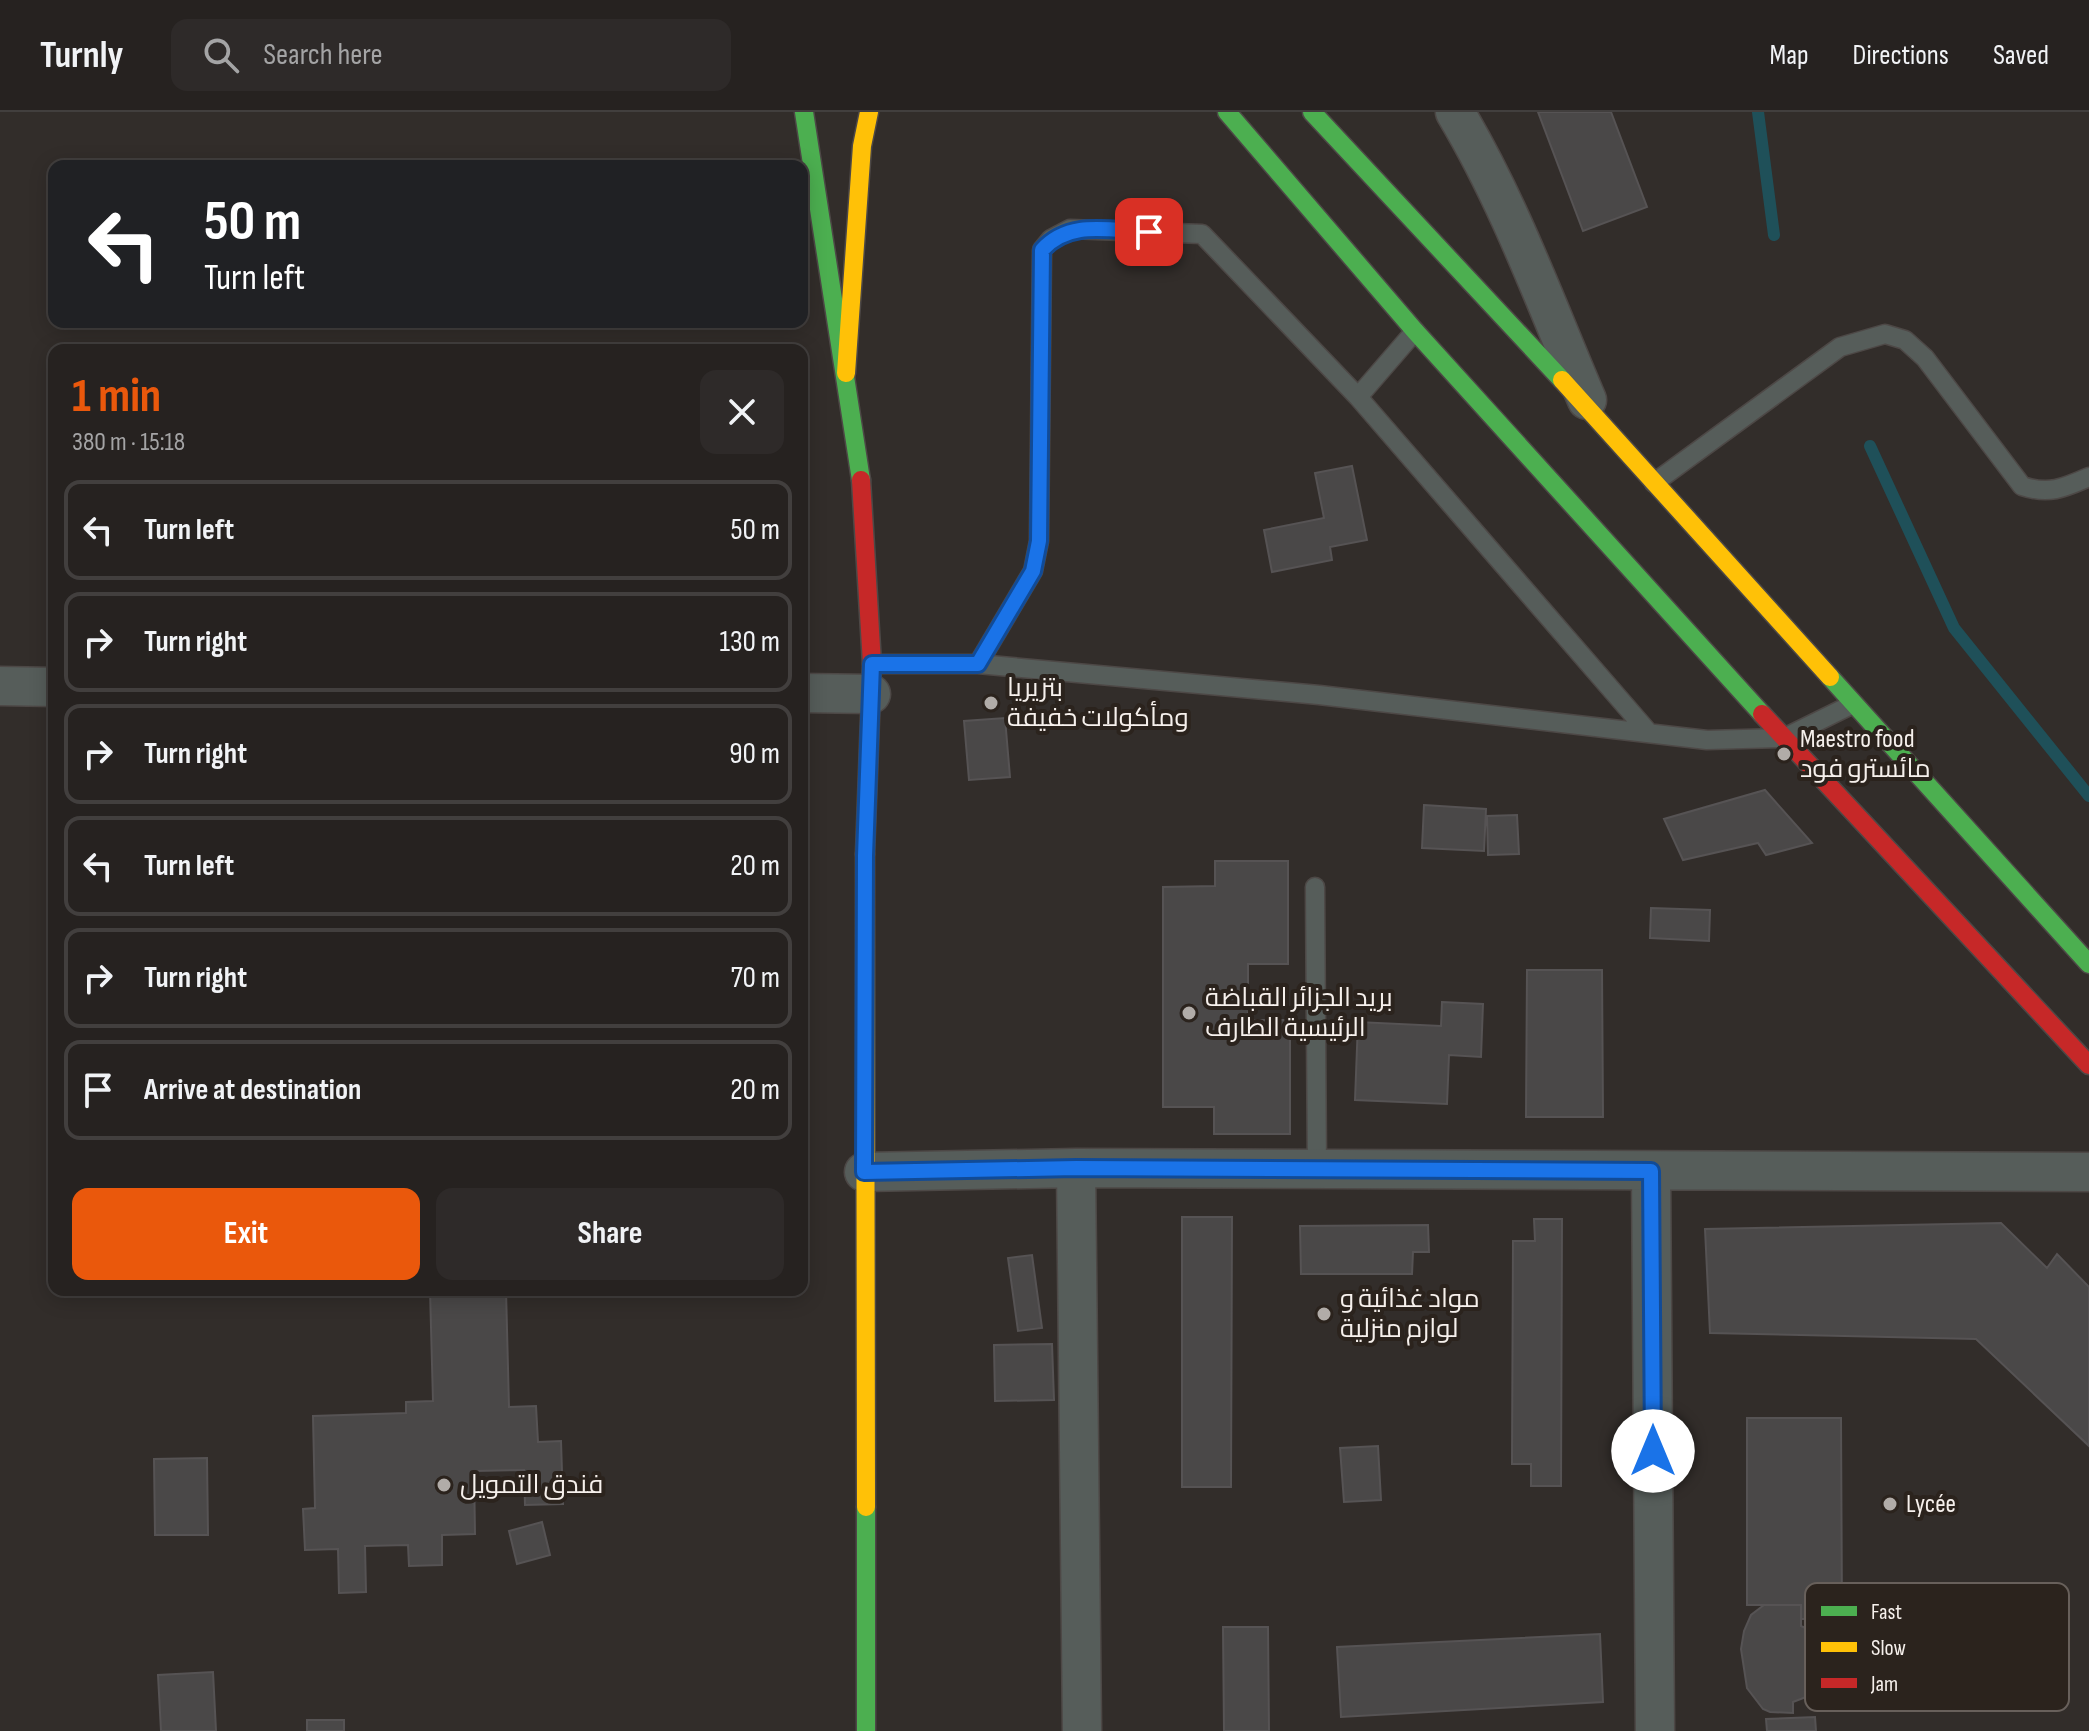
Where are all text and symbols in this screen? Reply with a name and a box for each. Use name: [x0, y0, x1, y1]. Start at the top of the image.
search box: [171, 19, 731, 91]
text: Turnly: [40, 33, 123, 78]
icon: search: [199, 33, 243, 77]
text: Search here: [263, 37, 383, 73]
text: Map: [1770, 39, 1809, 72]
text: Directions: [1853, 39, 1949, 72]
text: Saved: [1993, 39, 2049, 72]
text: 50 m: [204, 189, 301, 256]
icon: left: [72, 192, 176, 296]
pin: [1115, 198, 1183, 266]
icon: arrive: [1127, 210, 1171, 254]
text: Turn left: [204, 257, 305, 300]
text: 1 min: [72, 368, 161, 425]
button: close: [700, 370, 784, 454]
text: 380 m · 15:18: [72, 427, 185, 458]
icon: left: [76, 508, 120, 552]
text: Turn left: [144, 512, 234, 548]
text: 50 m: [731, 512, 780, 548]
icon: right: [76, 620, 120, 664]
text: Turn right: [144, 624, 247, 660]
text: 130 m: [720, 624, 780, 660]
place label: بتزيريا ومأكولات خفيفة: [1007, 673, 1189, 734]
marker: بتزيريا ومأكولات خفيفة: [982, 694, 1000, 712]
place label: Maestro food مائسترو فود: [1800, 724, 1931, 785]
icon: right: [76, 732, 120, 776]
text: Turn right: [144, 736, 247, 772]
text: 90 m: [729, 736, 780, 772]
marker: Maestro food مائسترو فود: [1775, 745, 1793, 763]
icon: left: [76, 844, 120, 888]
text: Turn left: [144, 848, 234, 884]
text: 20 m: [730, 848, 780, 884]
icon: right: [76, 956, 120, 1000]
text: Turn right: [144, 960, 247, 996]
text: 70 m: [731, 960, 780, 996]
place label: بريد الجزائر القباضة الرئيسية الطارف: [1205, 983, 1393, 1044]
marker: بريد الجزائر القباضة الرئيسية الطارف: [1180, 1004, 1198, 1022]
icon: arrive: [76, 1068, 120, 1112]
text: Arrive at destination: [144, 1072, 361, 1108]
text: 20 m: [730, 1072, 780, 1108]
button: Exit: [72, 1188, 420, 1280]
button: Share: [436, 1188, 784, 1280]
place label: مواد غذائية و لوازم منزلية: [1340, 1284, 1480, 1346]
marker: مواد غذائية و لوازم منزلية: [1315, 1305, 1333, 1323]
position arrow: [1611, 1409, 1695, 1493]
place label: فندق التمويل: [460, 1470, 603, 1501]
marker: فندق التمويل: [435, 1476, 453, 1494]
place label: Lycée: [1906, 1489, 1956, 1520]
marker: Lycée: [1881, 1495, 1899, 1513]
legend: [1805, 1583, 2069, 1711]
text: Fast: [1871, 1599, 1902, 1626]
text: Slow: [1871, 1635, 1906, 1662]
text: Jam: [1870, 1671, 1898, 1698]

